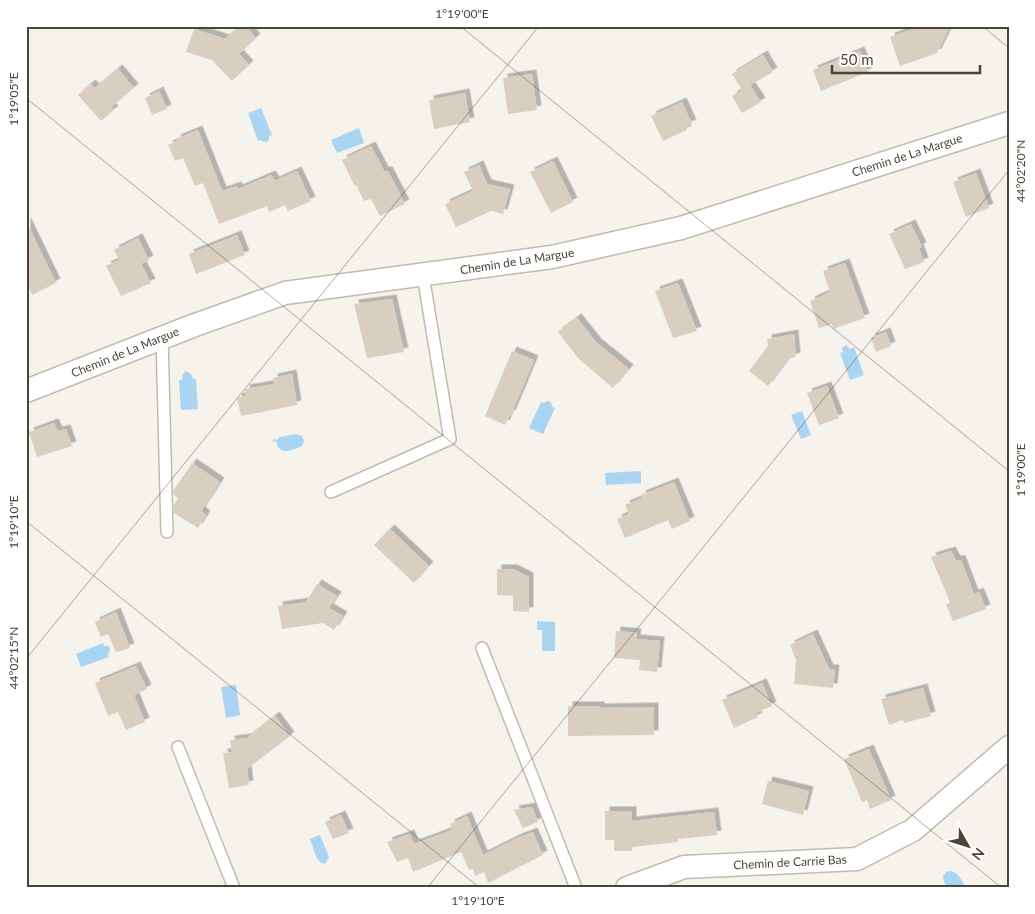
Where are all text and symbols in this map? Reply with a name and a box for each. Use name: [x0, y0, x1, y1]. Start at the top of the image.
text: 1°19'00"E: [435, 6, 489, 21]
scale bar: [832, 42, 980, 74]
text: 50 m: [840, 50, 874, 68]
text: 1°19'05"E: [6, 72, 21, 126]
street label: Chemin de La Margue: [850, 130, 964, 180]
text: 44°02'20"N: [1013, 140, 1028, 202]
street label: Chemin de La Margue: [459, 245, 575, 277]
street label: Chemin de La Margue: [69, 323, 181, 381]
text: 1°19'00"E: [1013, 443, 1028, 497]
text: 1°19'10"E: [6, 495, 21, 549]
text: 44°02'15"N: [6, 627, 21, 689]
north arrow: [942, 822, 992, 872]
text: N: [968, 845, 988, 864]
street label: Chemin de Carrie Bas: [733, 852, 847, 872]
text: 1°19'10"E: [451, 893, 505, 908]

